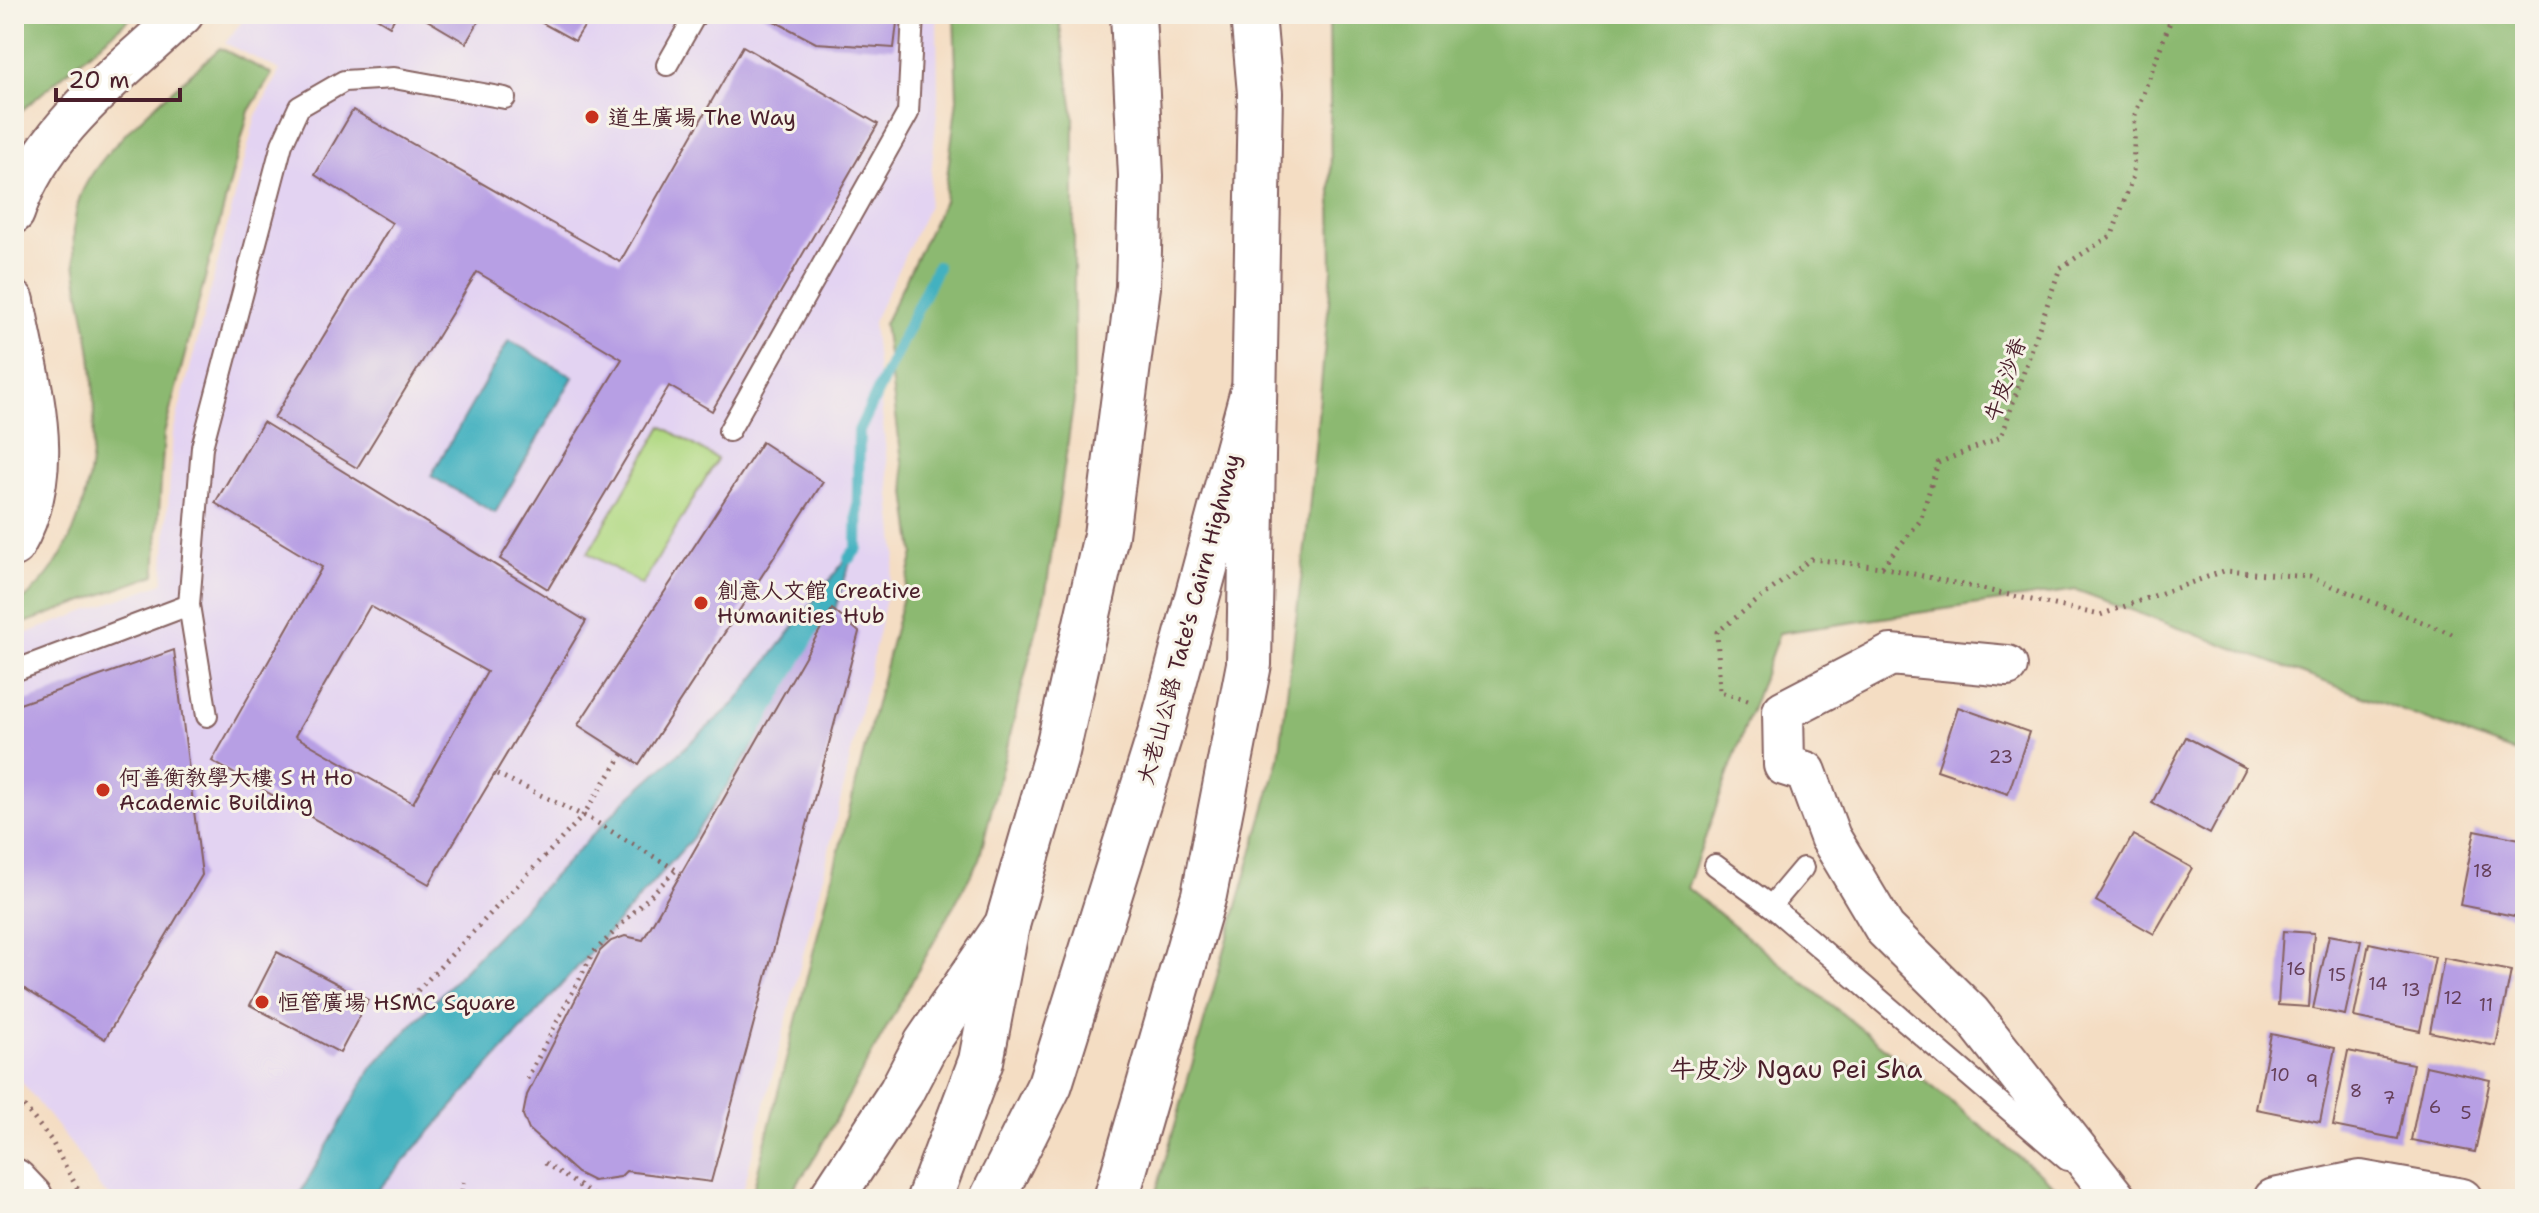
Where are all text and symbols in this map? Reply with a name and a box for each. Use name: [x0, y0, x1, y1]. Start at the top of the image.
scale bar: [56, 52, 180, 102]
text: 20 m: [68, 64, 130, 96]
place label: 道生廣場 The Way: [608, 103, 796, 132]
marker: 道生廣場 The Way: [583, 108, 601, 126]
street label: 牛皮沙脊: [1977, 333, 2033, 425]
street label: 大老山公路 Tate's Cairn Highway: [1131, 450, 1247, 788]
place label: 創意人文館 Creative Humanities Hub: [717, 576, 921, 630]
marker: 創意人文館 Creative Humanities Hub: [692, 594, 710, 612]
house number: 23: [1989, 745, 2013, 769]
place label: 何善衡教學大樓 S H Ho Academic Building: [119, 763, 353, 817]
marker: 何善衡教學大樓 S H Ho Academic Building: [94, 781, 112, 799]
house number: 18: [2473, 859, 2493, 883]
house number: 16: [2286, 957, 2306, 981]
house number: 15: [2328, 963, 2346, 987]
house number: 14: [2368, 972, 2388, 996]
house number: 13: [2401, 978, 2421, 1002]
house number: 12: [2443, 986, 2463, 1010]
place label: 恒管廣場 HSMC Square: [278, 988, 516, 1017]
marker: 恒管廣場 HSMC Square: [253, 993, 271, 1011]
house number: 11: [2479, 993, 2493, 1017]
district label: 牛皮沙 Ngau Pei Sha: [1669, 1051, 1923, 1086]
house number: 10: [2270, 1063, 2290, 1087]
house number: 9: [2306, 1069, 2318, 1093]
house number: 8: [2350, 1079, 2362, 1103]
house number: 7: [2383, 1086, 2395, 1110]
house number: 6: [2429, 1095, 2441, 1119]
house number: 5: [2460, 1101, 2472, 1125]

